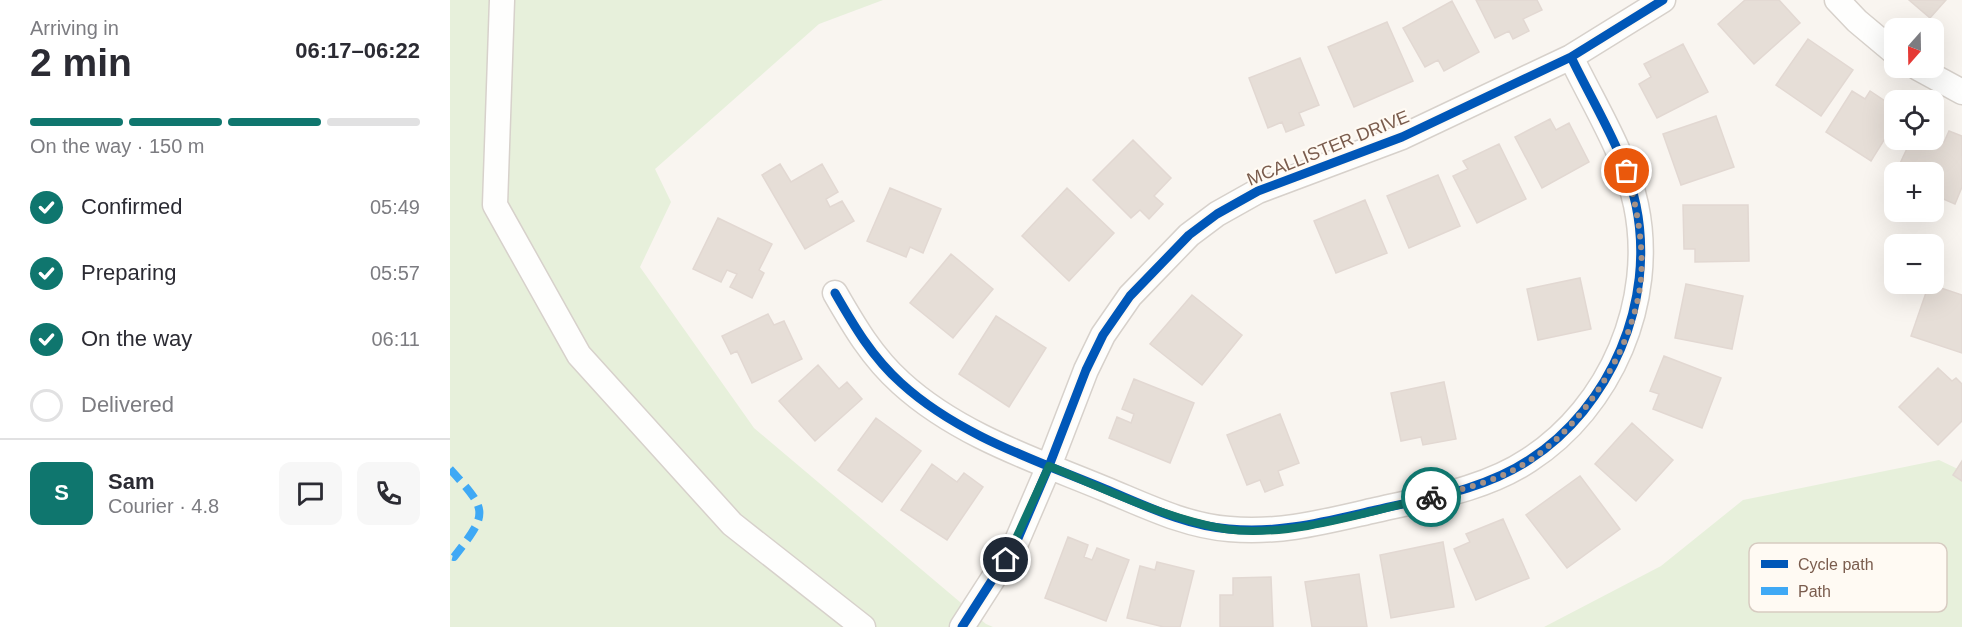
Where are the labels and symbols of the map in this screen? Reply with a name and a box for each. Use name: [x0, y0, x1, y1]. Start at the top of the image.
north arrow: [1884, 18, 1944, 78]
street label: MCALLISTER DRIVE: [1244, 106, 1412, 190]
pin: [1601, 145, 1652, 196]
courier: [1401, 467, 1461, 527]
pin: [980, 534, 1031, 585]
legend: [1749, 543, 1947, 612]
text: Cycle path: [1798, 556, 1874, 573]
text: Path: [1798, 583, 1831, 600]

